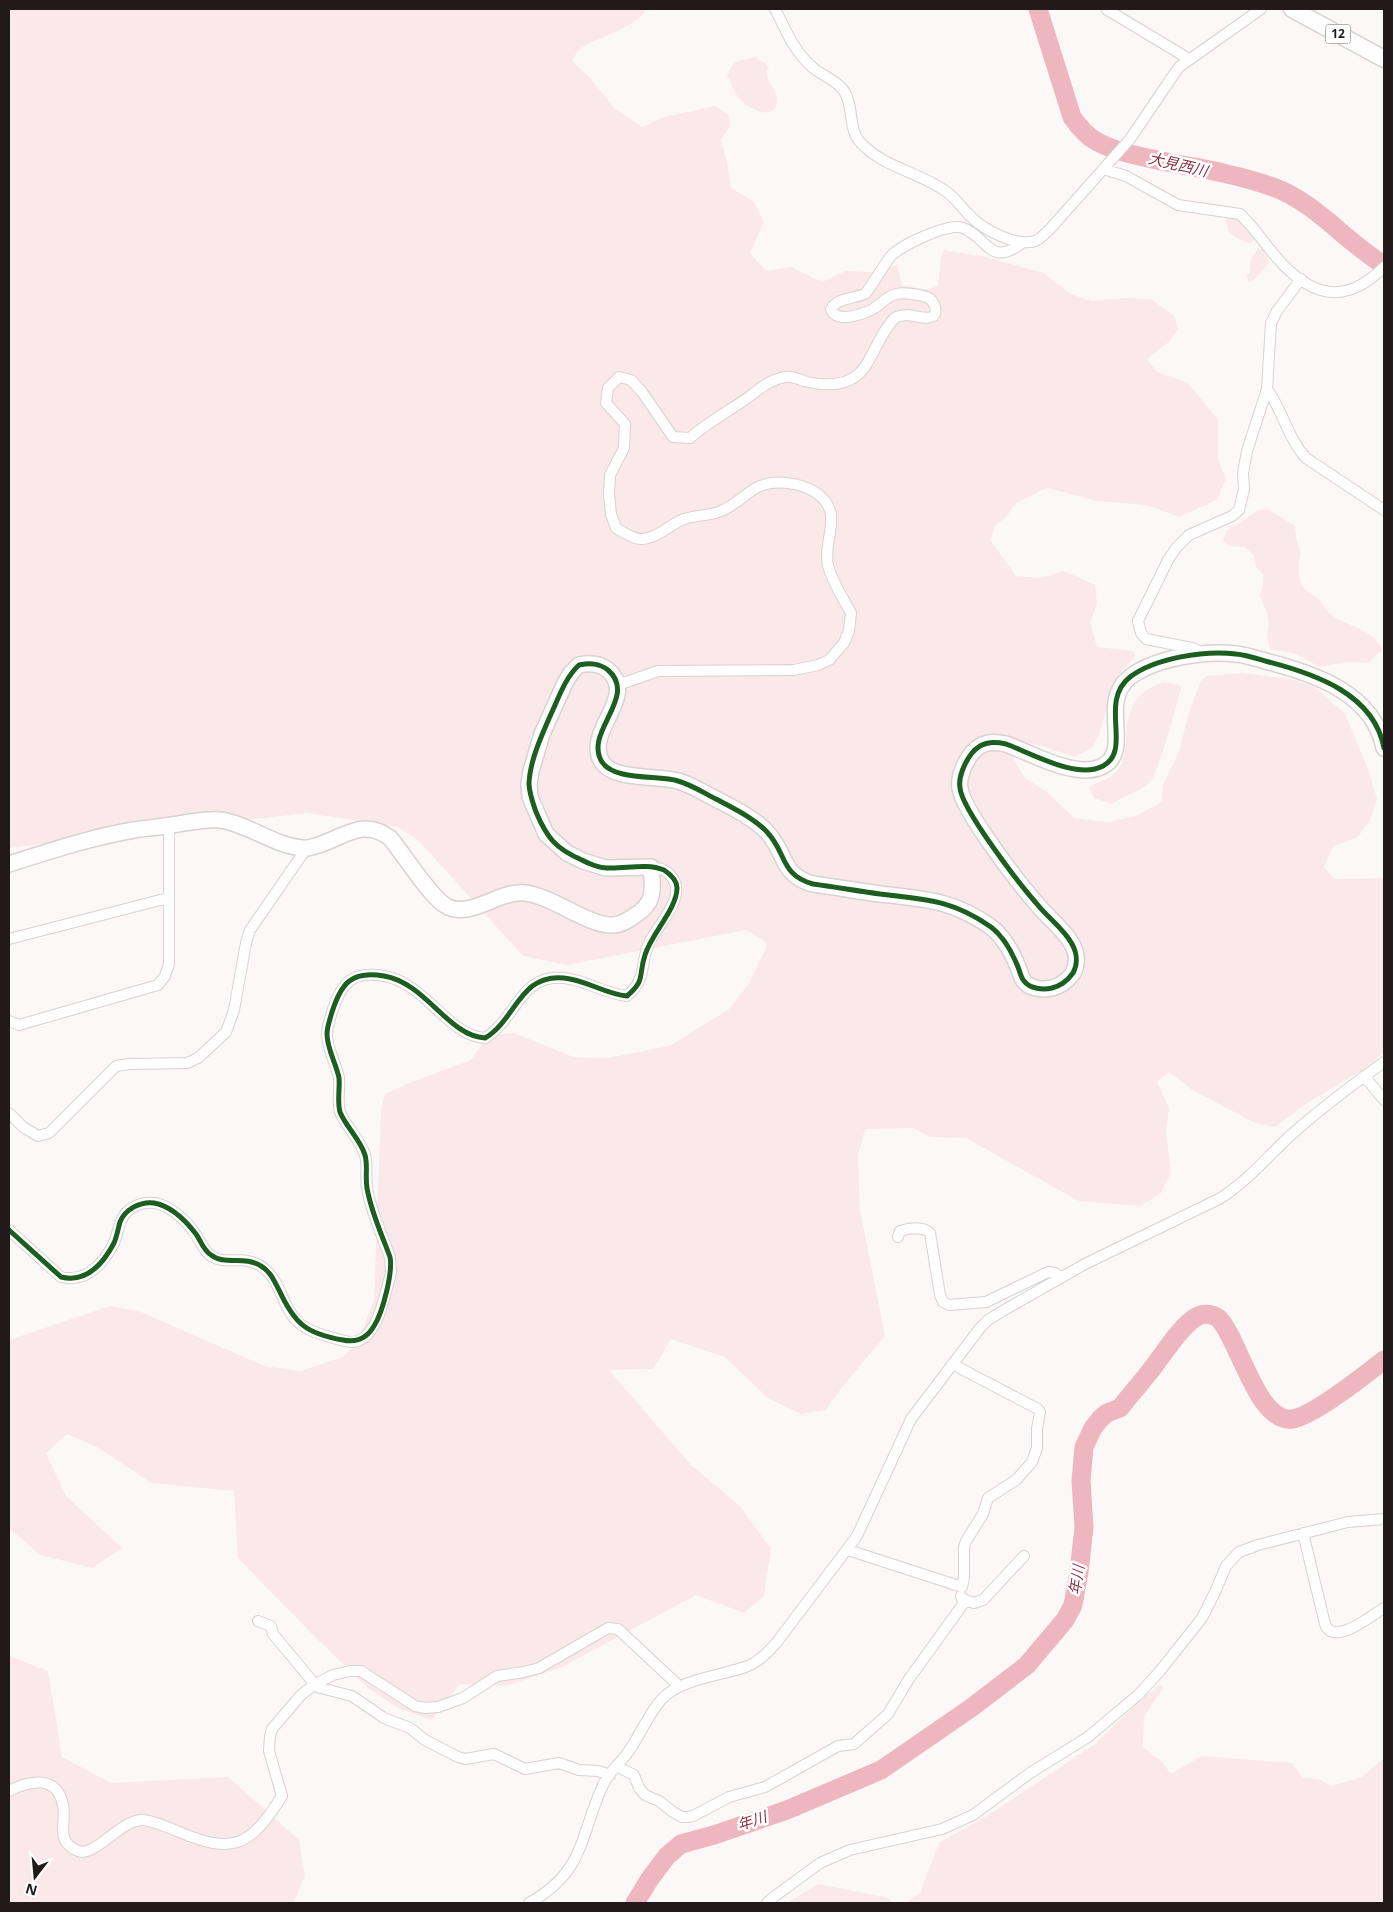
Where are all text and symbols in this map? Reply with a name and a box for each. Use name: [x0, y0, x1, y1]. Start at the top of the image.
road number: 12: [1326, 24, 1350, 44]
water label: 大見西川: [1147, 148, 1212, 181]
water label: 年川: [1064, 1562, 1088, 1596]
water label: 年川: [734, 1805, 771, 1834]
north arrow: [10, 1852, 60, 1902]
text: N: [23, 1879, 39, 1901]

